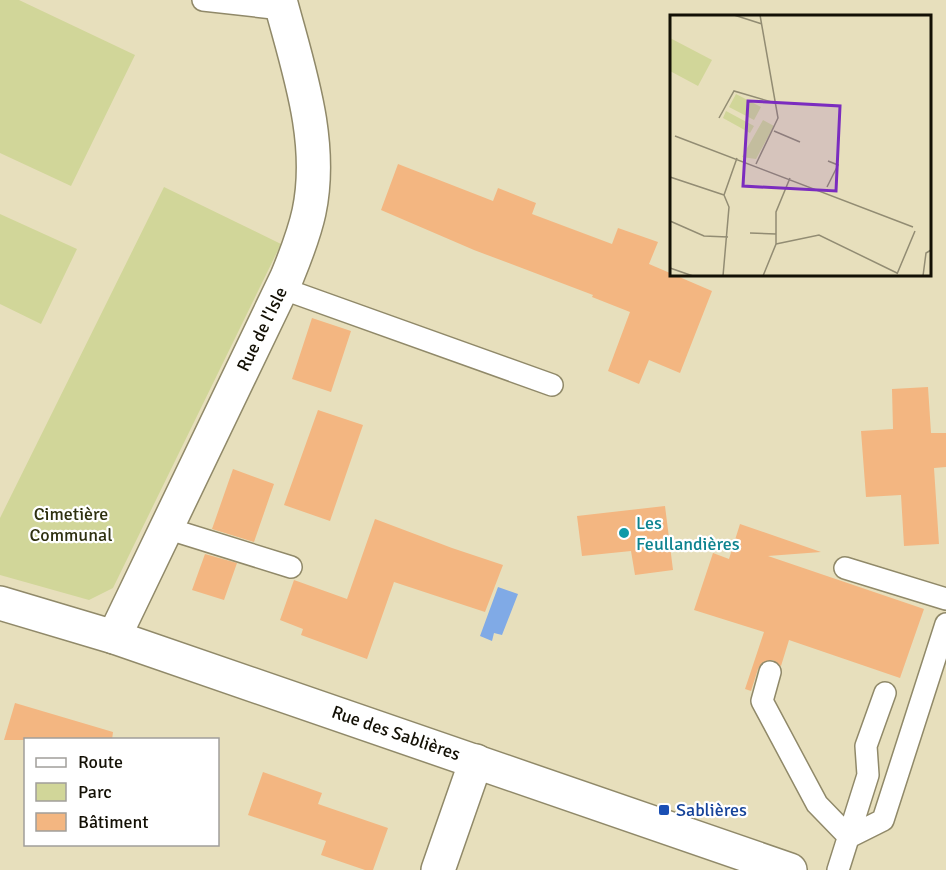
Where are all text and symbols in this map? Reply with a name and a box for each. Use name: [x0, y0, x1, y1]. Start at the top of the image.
inset map: [670, 15, 931, 276]
street label: Rue de l'Isle: [232, 283, 292, 375]
park label: Cimetière Communal: [30, 503, 112, 546]
place label: Les Feullandières: [636, 512, 740, 555]
marker: Les Feullandières: [617, 526, 631, 540]
street label: Rue des Sablières: [329, 701, 463, 765]
legend: [24, 738, 219, 846]
text: Route: [78, 751, 123, 773]
text: Parc: [78, 781, 112, 803]
place label: Sablières: [676, 799, 747, 821]
marker: Sablières: [657, 803, 671, 817]
text: Bâtiment: [78, 811, 149, 833]

